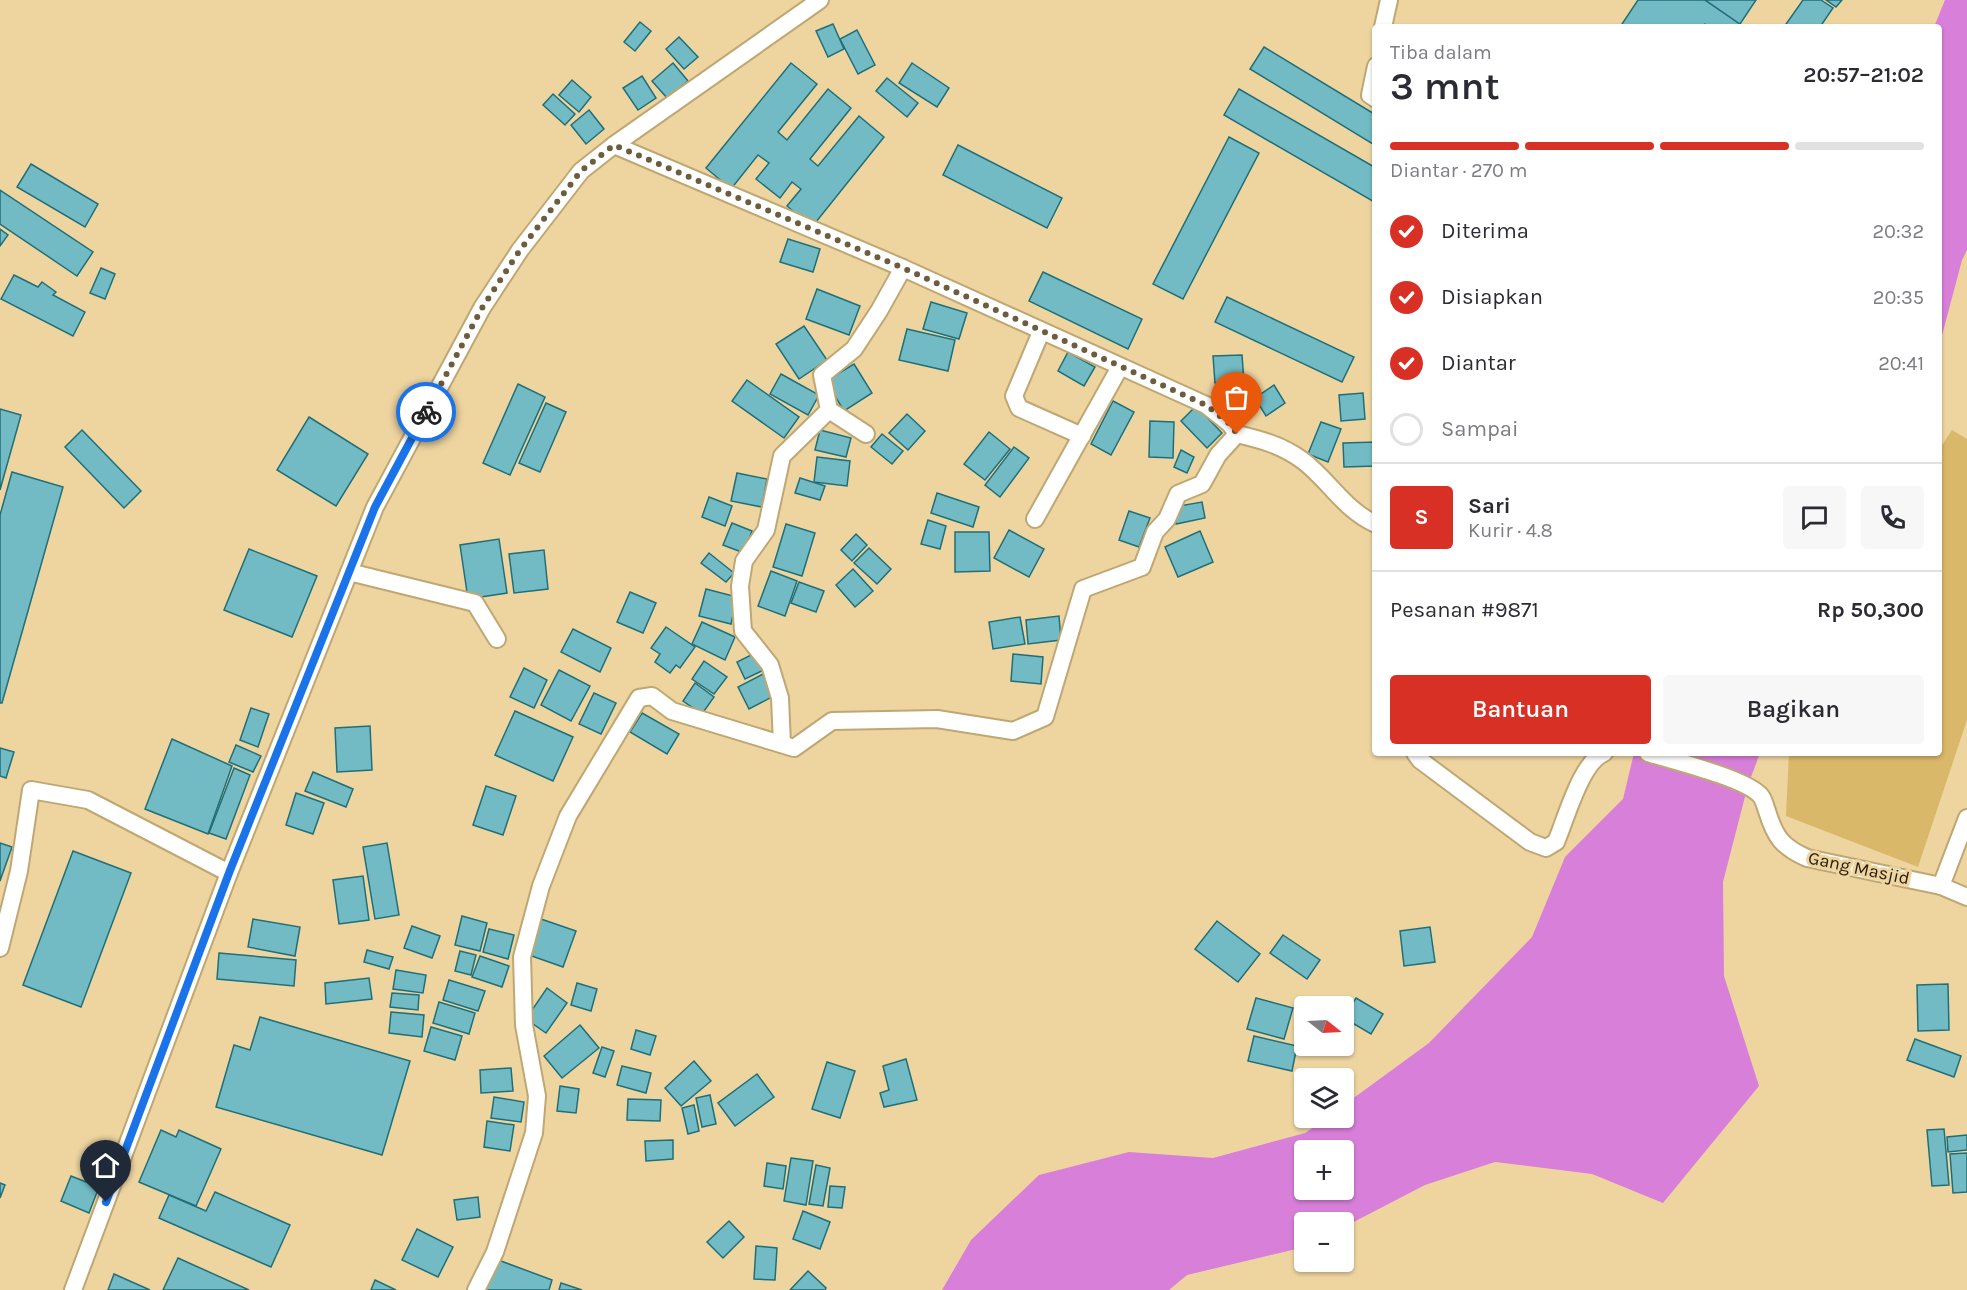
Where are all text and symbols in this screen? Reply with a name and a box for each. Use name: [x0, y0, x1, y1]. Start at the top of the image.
text: Tiba dalam: [1390, 41, 1492, 64]
text: 20:57–21:02: [1803, 62, 1924, 88]
text: 3 mnt: [1390, 63, 1500, 109]
text: Diantar · 270 m: [1390, 159, 1527, 182]
icon: check: [1390, 215, 1423, 248]
text: Diterima: [1441, 218, 1529, 244]
text: 20:32: [1873, 220, 1924, 243]
icon: check: [1390, 281, 1423, 314]
text: Disiapkan: [1441, 284, 1543, 310]
text: 20:35: [1873, 286, 1924, 309]
icon: check: [1390, 347, 1423, 380]
text: Diantar: [1441, 350, 1516, 376]
text: 20:41: [1878, 352, 1924, 375]
pin: [1211, 372, 1262, 434]
icon: bag: [1220, 381, 1253, 414]
courier: [396, 382, 456, 442]
icon: bike: [410, 396, 443, 429]
text: Sampai: [1441, 416, 1519, 442]
button: chat: [1783, 486, 1846, 549]
button: phone: [1861, 486, 1924, 549]
text: Sari: [1468, 493, 1511, 519]
text: S: [1414, 504, 1429, 530]
text: Kurir · 4.8: [1468, 519, 1553, 542]
text: Pesanan #9871: [1390, 597, 1539, 623]
text: Rp 50,300: [1817, 597, 1924, 623]
button: Bantuan: [1390, 675, 1651, 744]
button: Bagikan: [1663, 675, 1924, 744]
street label: Gang Masjid: [1806, 847, 1912, 889]
north arrow: [1294, 996, 1354, 1056]
map controls: [1294, 996, 1354, 1272]
button: layers: [1294, 1068, 1354, 1128]
pin: [80, 1140, 131, 1202]
button: +: [1294, 1140, 1354, 1200]
icon: home: [89, 1149, 122, 1182]
button: −: [1294, 1212, 1354, 1272]

